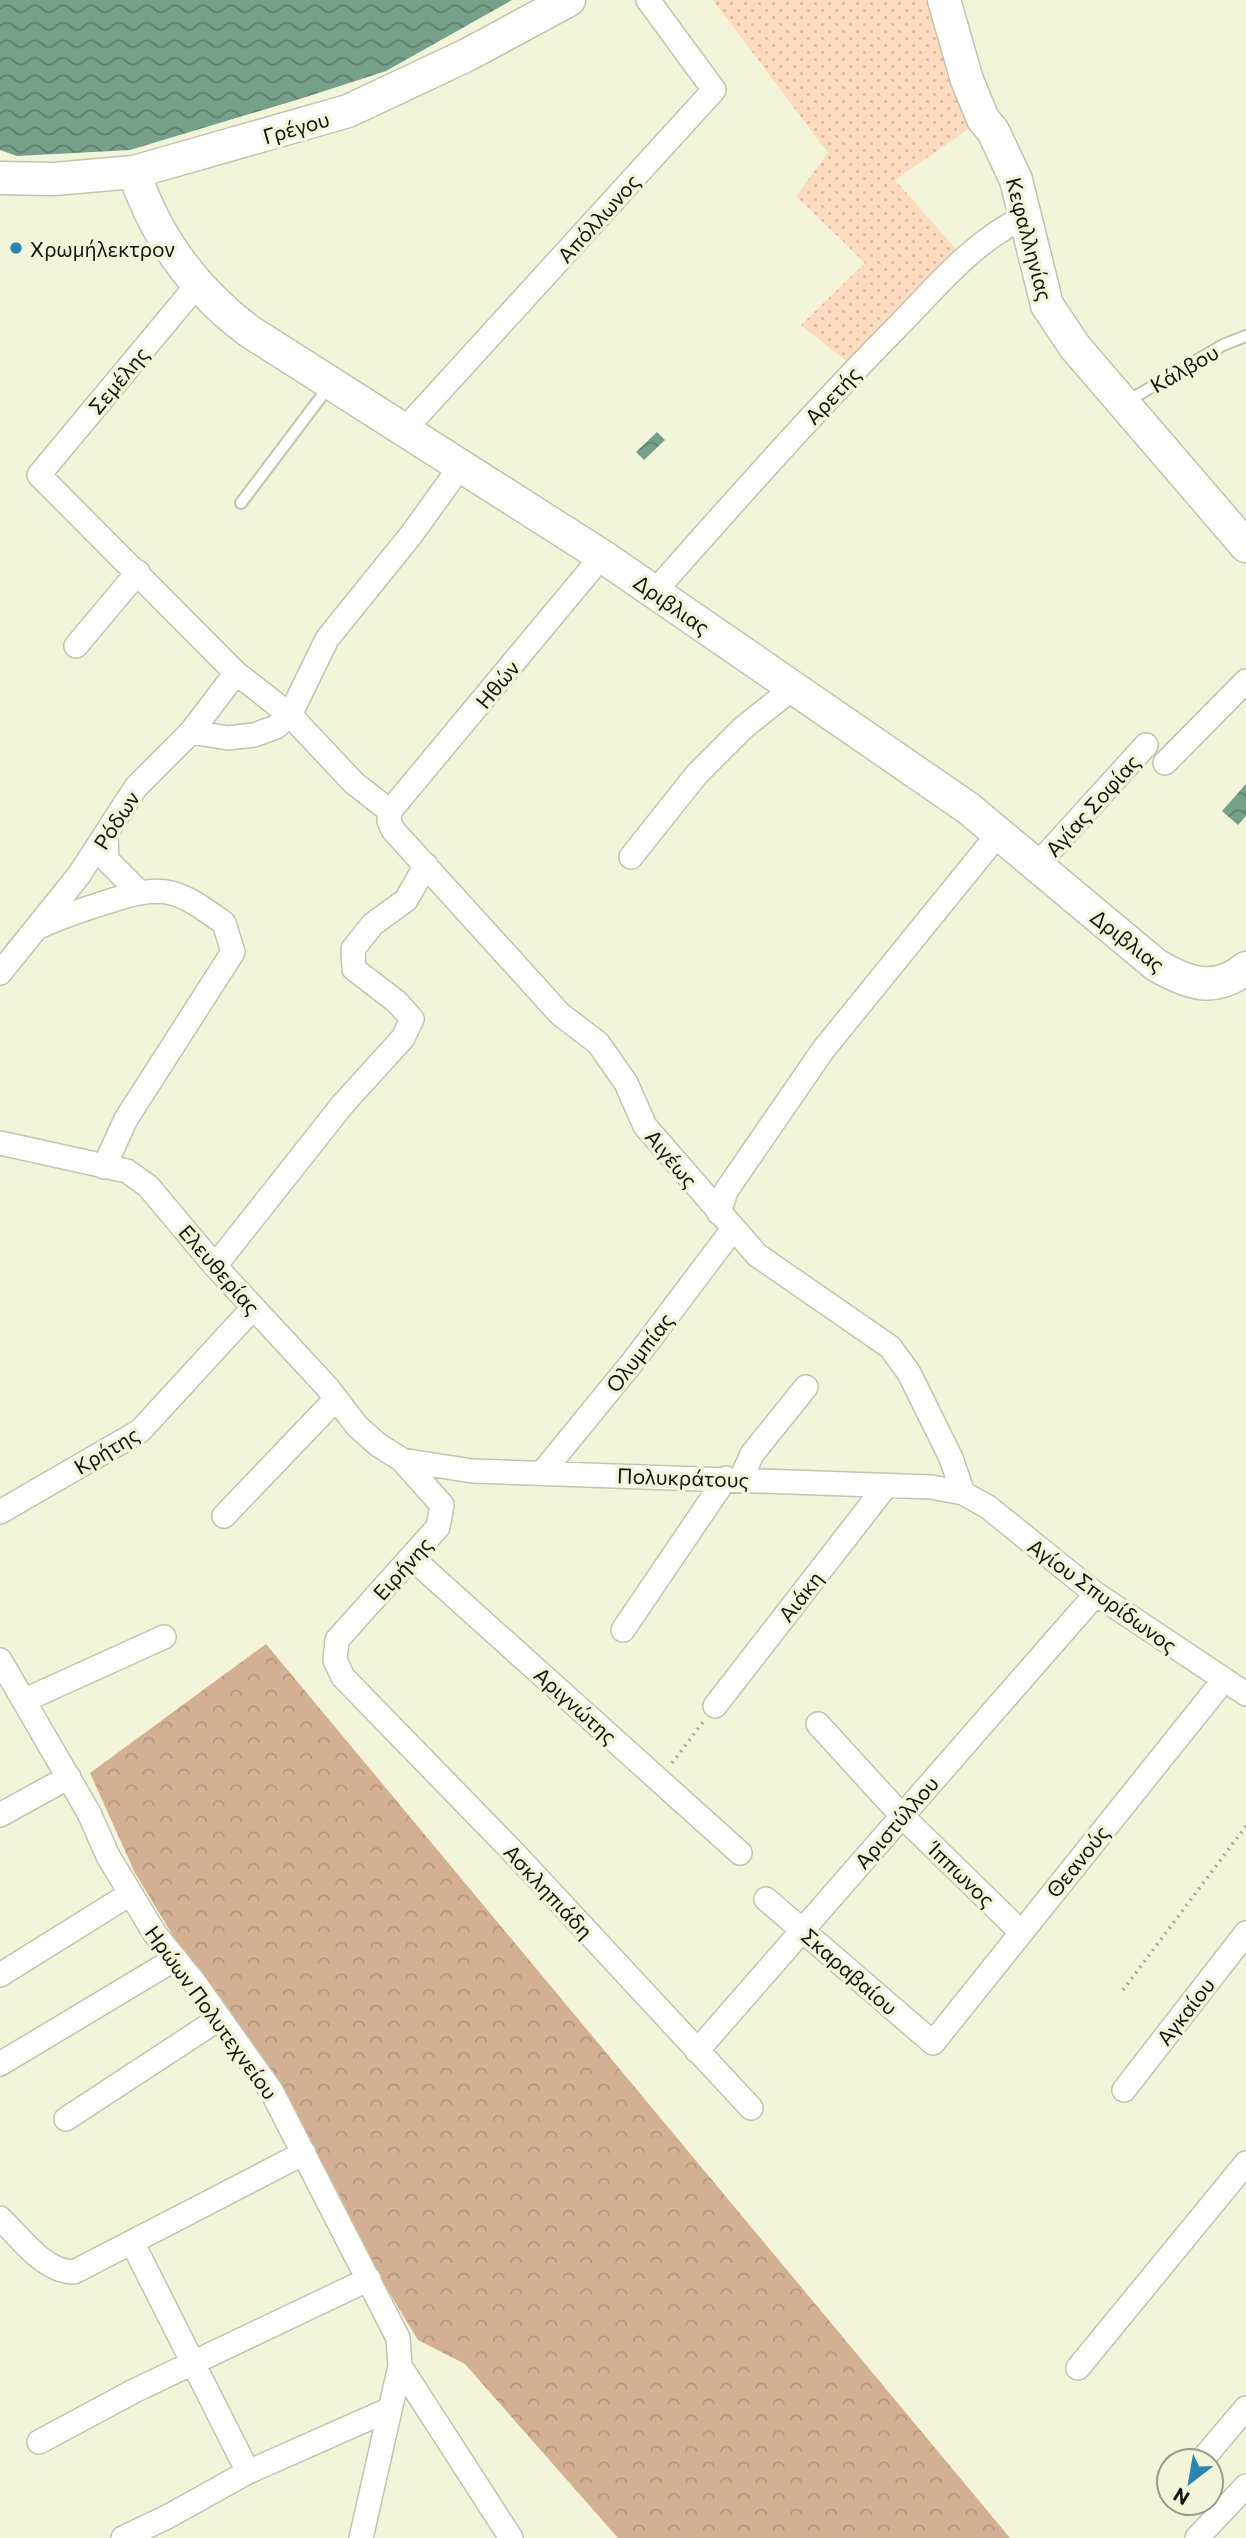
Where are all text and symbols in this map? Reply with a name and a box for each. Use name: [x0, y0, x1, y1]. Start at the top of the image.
street label: Γρέγου: [260, 106, 332, 148]
street label: Απόλλωνος: [552, 169, 644, 267]
street label: Κεφαλληνίας: [1002, 175, 1058, 303]
place label: Χρωμήλεκτρον: [30, 236, 175, 261]
marker: Χρωμήλεκτρον: [8, 240, 24, 256]
street label: Κάλβου: [1146, 339, 1222, 397]
street label: Σεμέλης: [83, 341, 153, 419]
street label: Αρετής: [799, 361, 865, 429]
street label: Δριβλιας: [629, 569, 715, 639]
street label: Ηθών: [470, 655, 524, 713]
street label: Αγίας Σοφίας: [1040, 749, 1144, 861]
street label: Ρόδων: [88, 786, 144, 854]
street label: Δριβλιας: [1086, 903, 1170, 977]
street label: Αιγέως: [641, 1124, 703, 1192]
street label: Ελευθερίας: [174, 1219, 266, 1319]
street label: Ολυμπίας: [600, 1307, 678, 1397]
street label: Κρήτης: [69, 1421, 143, 1479]
street label: Πολυκράτους: [617, 1462, 749, 1492]
street label: Ειρήνης: [367, 1531, 437, 1605]
street label: Αγίου Σπυρίδωνος: [1024, 1533, 1182, 1657]
street label: Αιάκη: [773, 1566, 827, 1626]
street label: Αριγνώτης: [530, 1661, 622, 1749]
street label: Αριστύλλου: [849, 1771, 943, 1873]
street label: Θεανούς: [1040, 1820, 1114, 1902]
street label: Ίππωνος: [922, 1835, 1000, 1911]
street label: Ασκληπιάδη: [499, 1839, 599, 1943]
street label: Ηρώων Πολυτεχνείου: [141, 1920, 283, 2104]
street label: Σκαραβαίου: [797, 1923, 903, 2019]
street label: Αγκαίου: [1151, 1972, 1219, 2050]
north arrow: [1155, 2447, 1225, 2517]
text: N: [1169, 2483, 1193, 2511]

